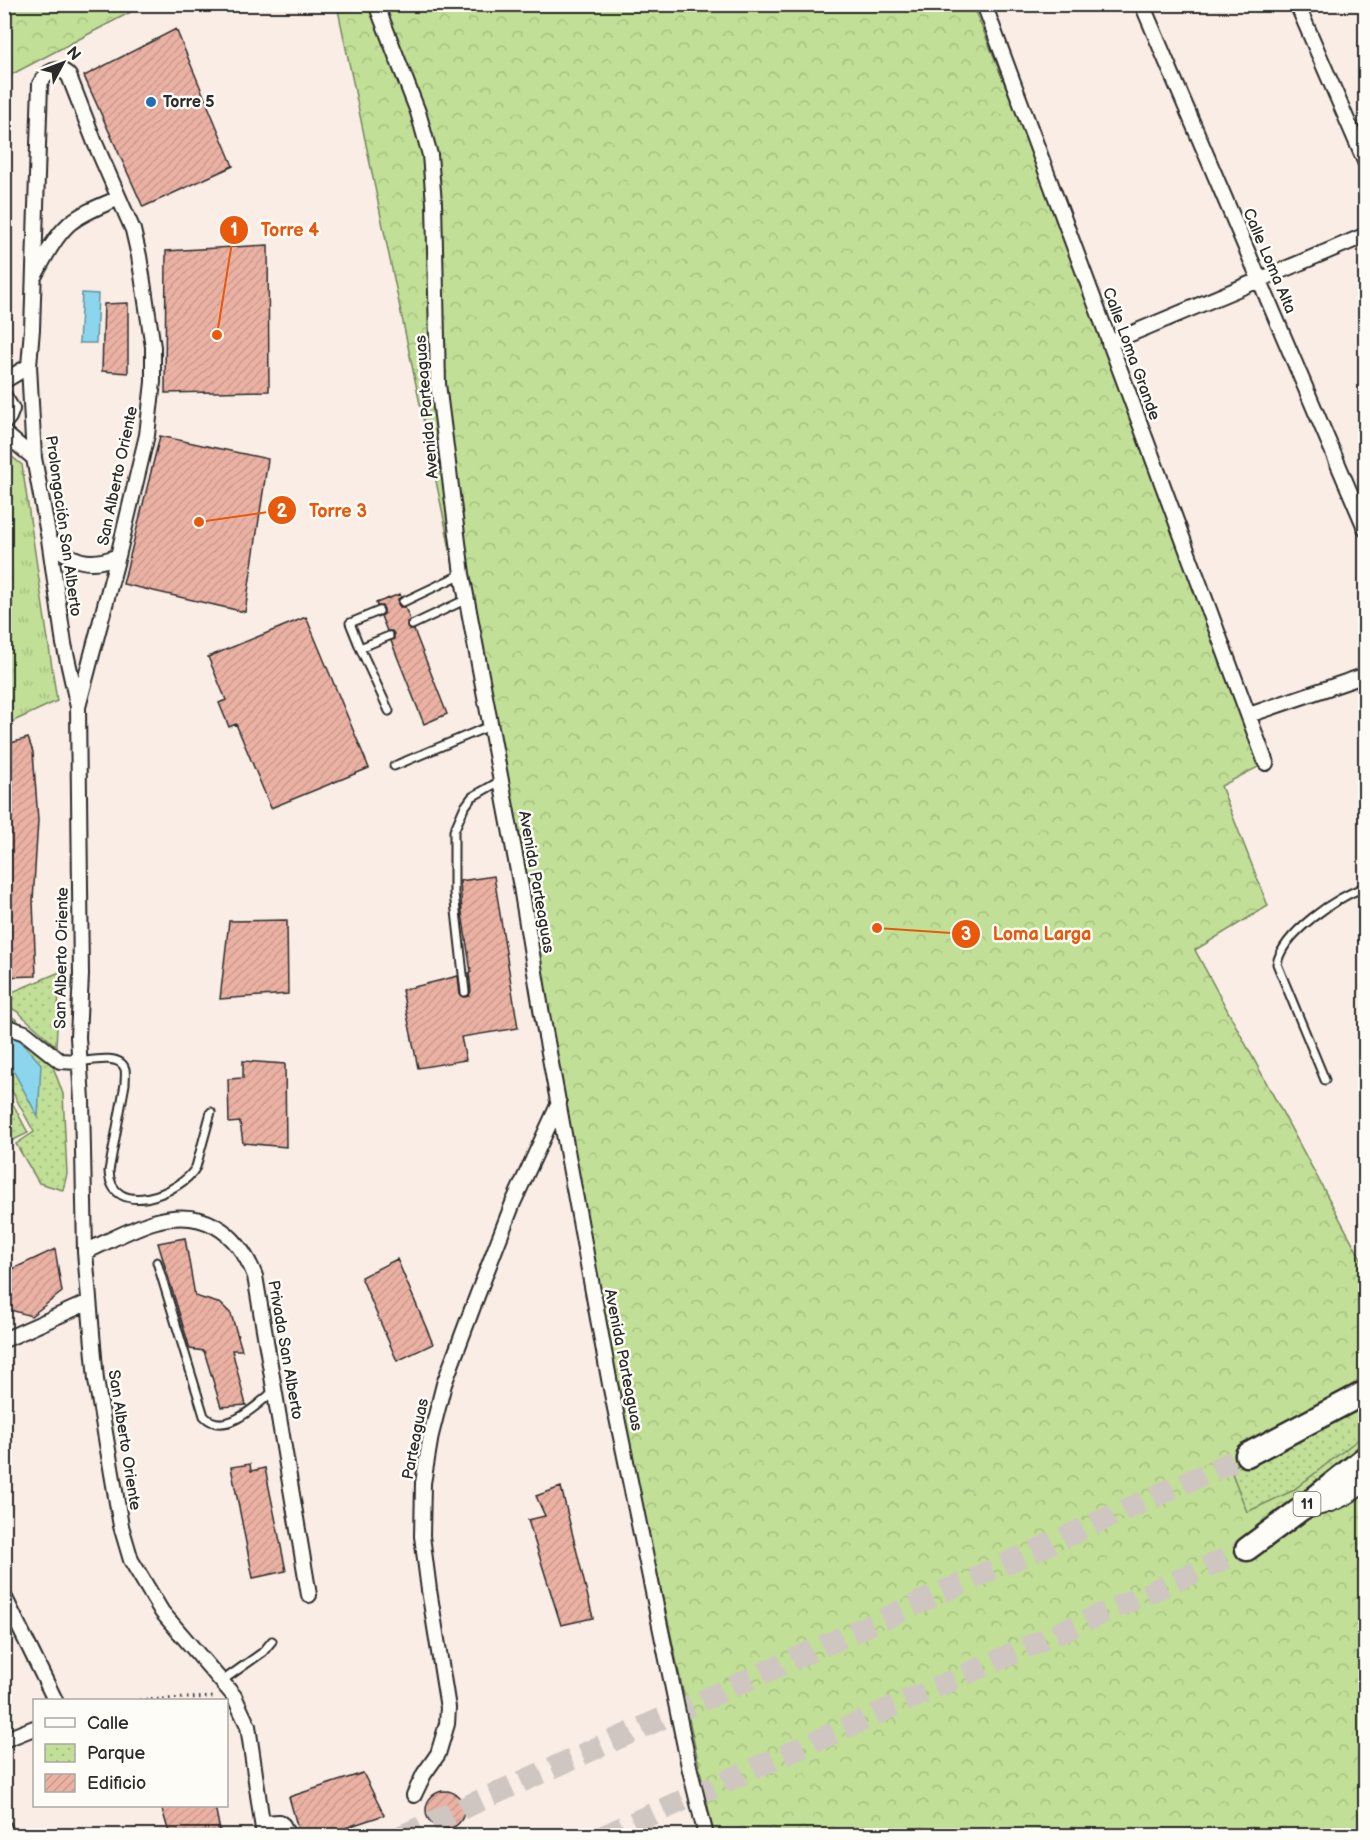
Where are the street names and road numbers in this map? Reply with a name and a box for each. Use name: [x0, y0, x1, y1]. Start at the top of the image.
street label: Calle Loma Alta: [1238, 206, 1300, 316]
street label: Calle Loma Grande: [1098, 285, 1164, 423]
street label: Avenida Parteaguas: [411, 334, 443, 480]
street label: San Alberto Oriente: [94, 404, 142, 547]
street label: Prolongación San Alberto: [41, 434, 85, 618]
street label: Avenida Parteaguas: [514, 809, 558, 955]
street label: San Alberto Oriente: [51, 886, 73, 1029]
street label: Privada San Alberto: [263, 1279, 307, 1421]
street label: Avenida Parteaguas: [600, 1287, 646, 1433]
street label: San Alberto Oriente: [104, 1368, 145, 1512]
street label: Parteaguas: [399, 1397, 433, 1481]
road number: 11: [1294, 1492, 1320, 1516]

